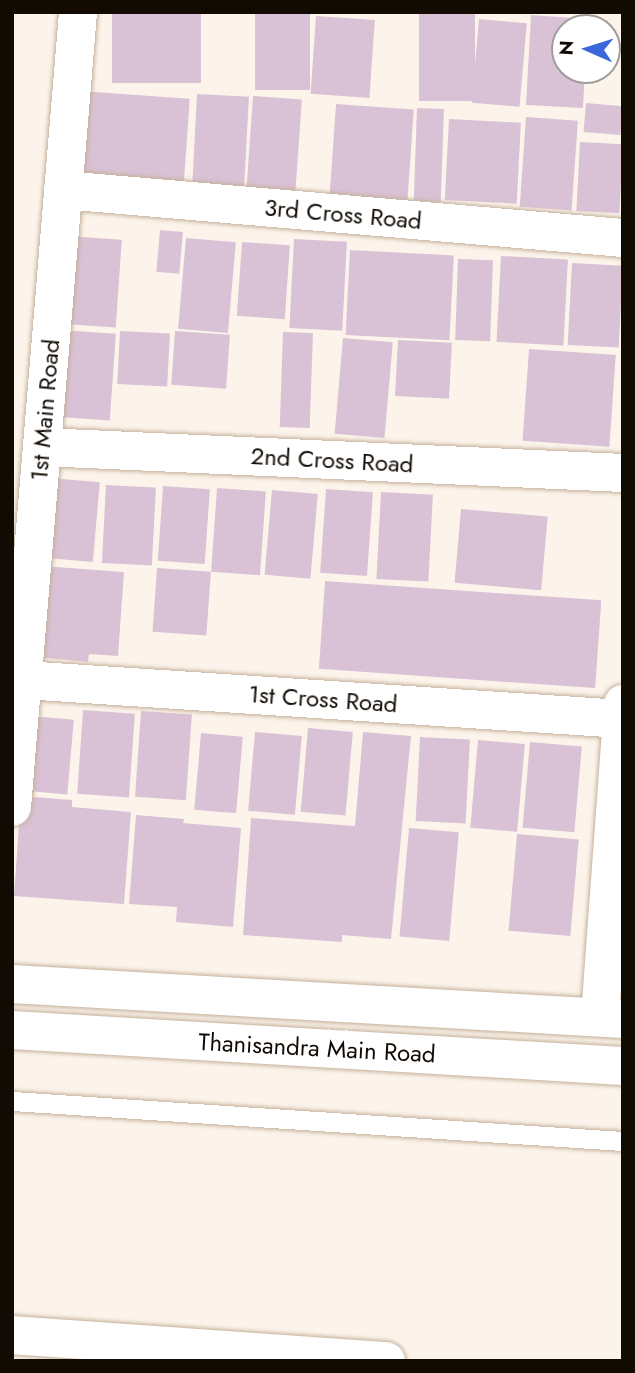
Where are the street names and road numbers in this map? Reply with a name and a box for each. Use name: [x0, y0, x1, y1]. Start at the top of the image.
street label: 3rd Cross Road: [263, 193, 423, 235]
street label: 1st Main Road: [24, 338, 66, 482]
street label: 2nd Cross Road: [250, 441, 414, 479]
street label: 1st Cross Road: [248, 679, 398, 719]
street label: Thanisandra Main Road: [198, 1027, 436, 1069]

